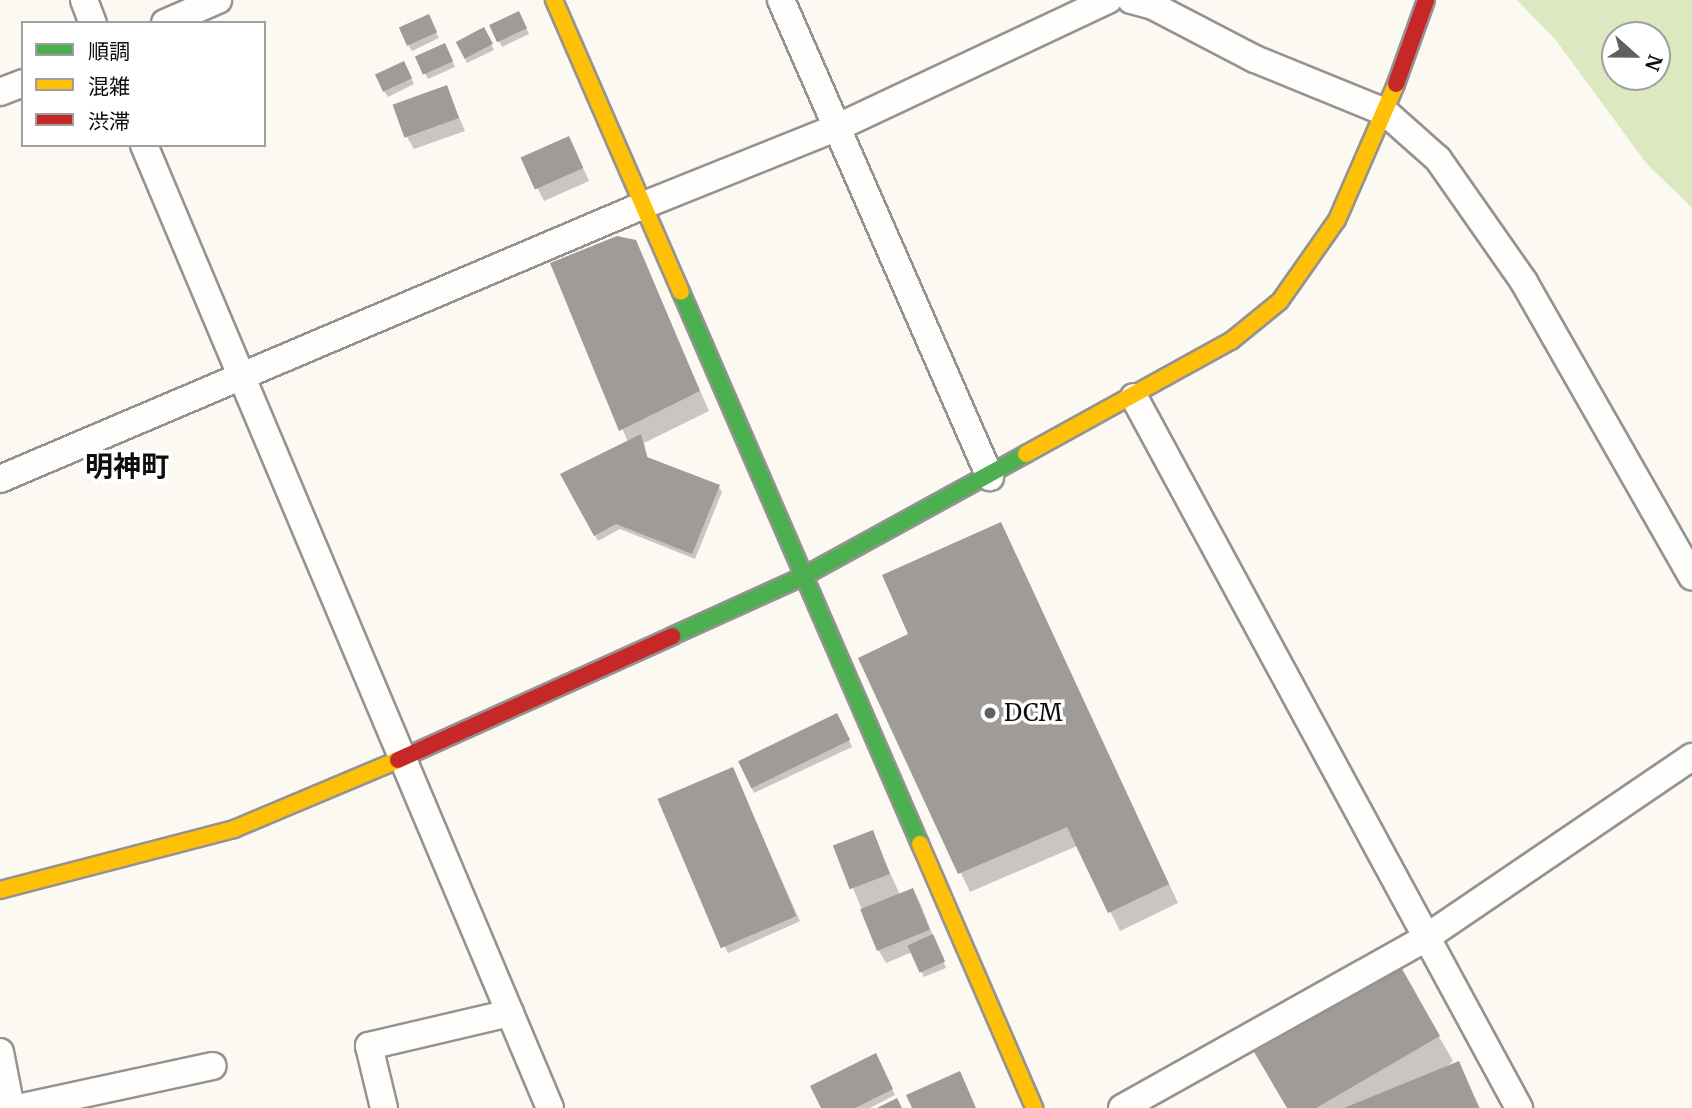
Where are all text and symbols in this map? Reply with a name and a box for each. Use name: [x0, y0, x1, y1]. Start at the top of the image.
legend: [21, 21, 266, 147]
north arrow: [1601, 21, 1671, 91]
text: 順調: [88, 38, 130, 65]
text: N: [1640, 51, 1668, 74]
text: 混雑: [88, 73, 130, 100]
text: 渋滞: [88, 108, 130, 135]
district label: 明神町: [85, 449, 169, 483]
place label: DCM: [1004, 699, 1062, 727]
marker: DCM: [982, 705, 998, 721]

